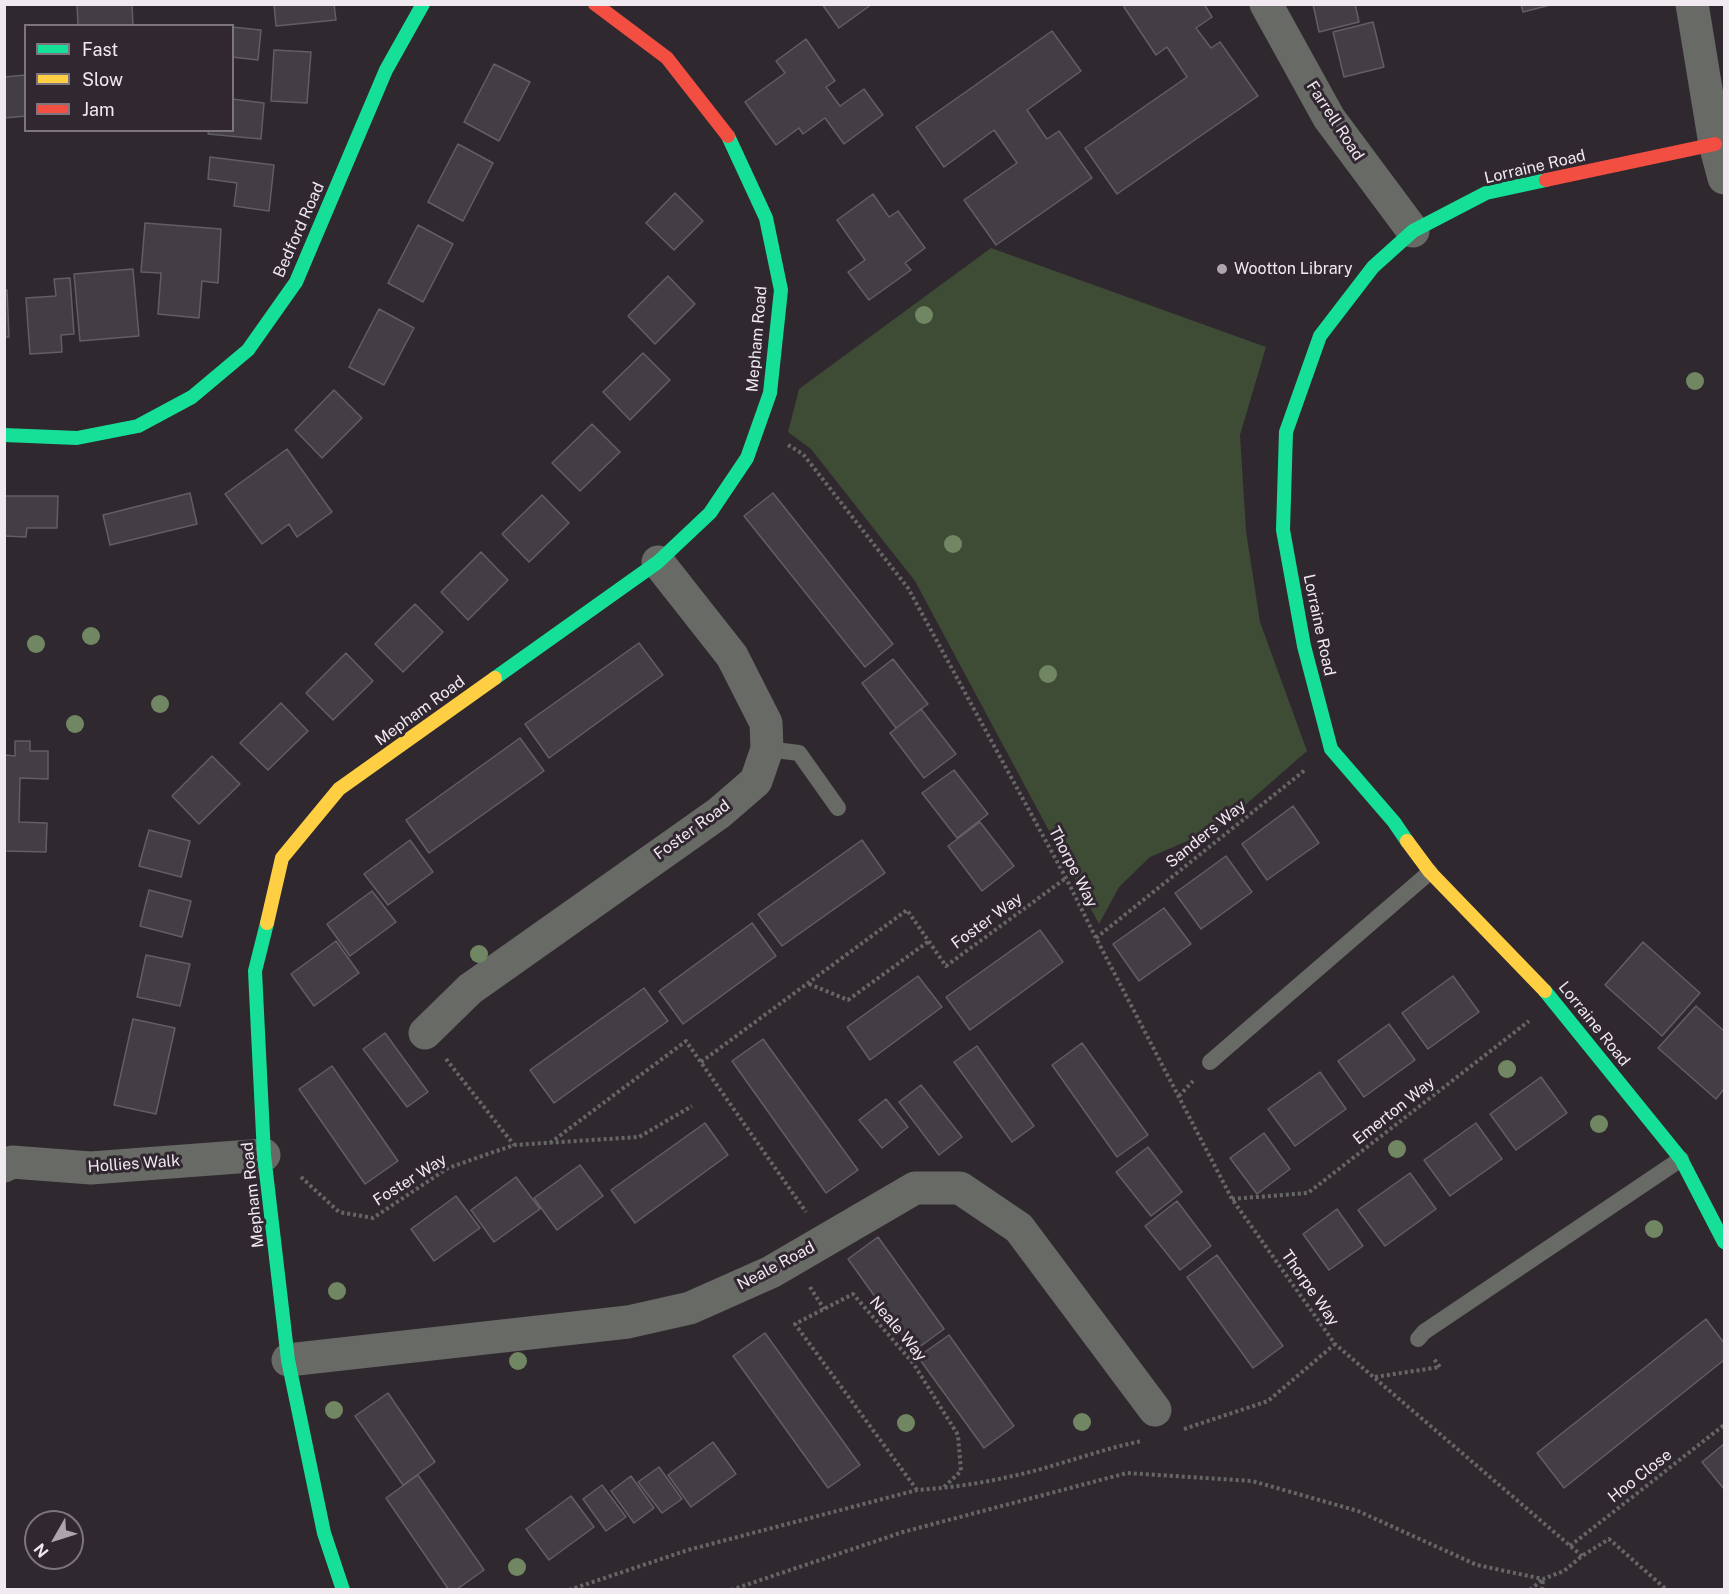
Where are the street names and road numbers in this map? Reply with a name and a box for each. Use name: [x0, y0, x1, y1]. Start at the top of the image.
street label: Farrell Road: [1302, 78, 1368, 164]
street label: Lorraine Road: [1483, 146, 1587, 188]
street label: Bedford Road: [269, 179, 329, 281]
street label: Mepham Road: [743, 285, 771, 393]
street label: Lorraine Road: [1299, 573, 1339, 677]
street label: Mepham Road: [371, 672, 469, 750]
street label: Foster Road: [650, 796, 734, 864]
street label: Sanders Way: [1162, 796, 1250, 872]
street label: Thorpe Way: [1044, 823, 1102, 911]
street label: Foster Way: [948, 889, 1026, 953]
street label: Lorraine Road: [1554, 978, 1634, 1070]
street label: Emerton Way: [1349, 1073, 1439, 1149]
street label: Mepham Road: [238, 1141, 268, 1249]
street label: Foster Way: [370, 1150, 450, 1210]
street label: Hollies Walk: [87, 1151, 181, 1177]
street label: Neale Road: [734, 1238, 818, 1294]
street label: Thorpe Way: [1277, 1246, 1343, 1330]
street label: Neale Way: [865, 1293, 931, 1365]
street label: Hoo Close: [1604, 1445, 1676, 1507]

